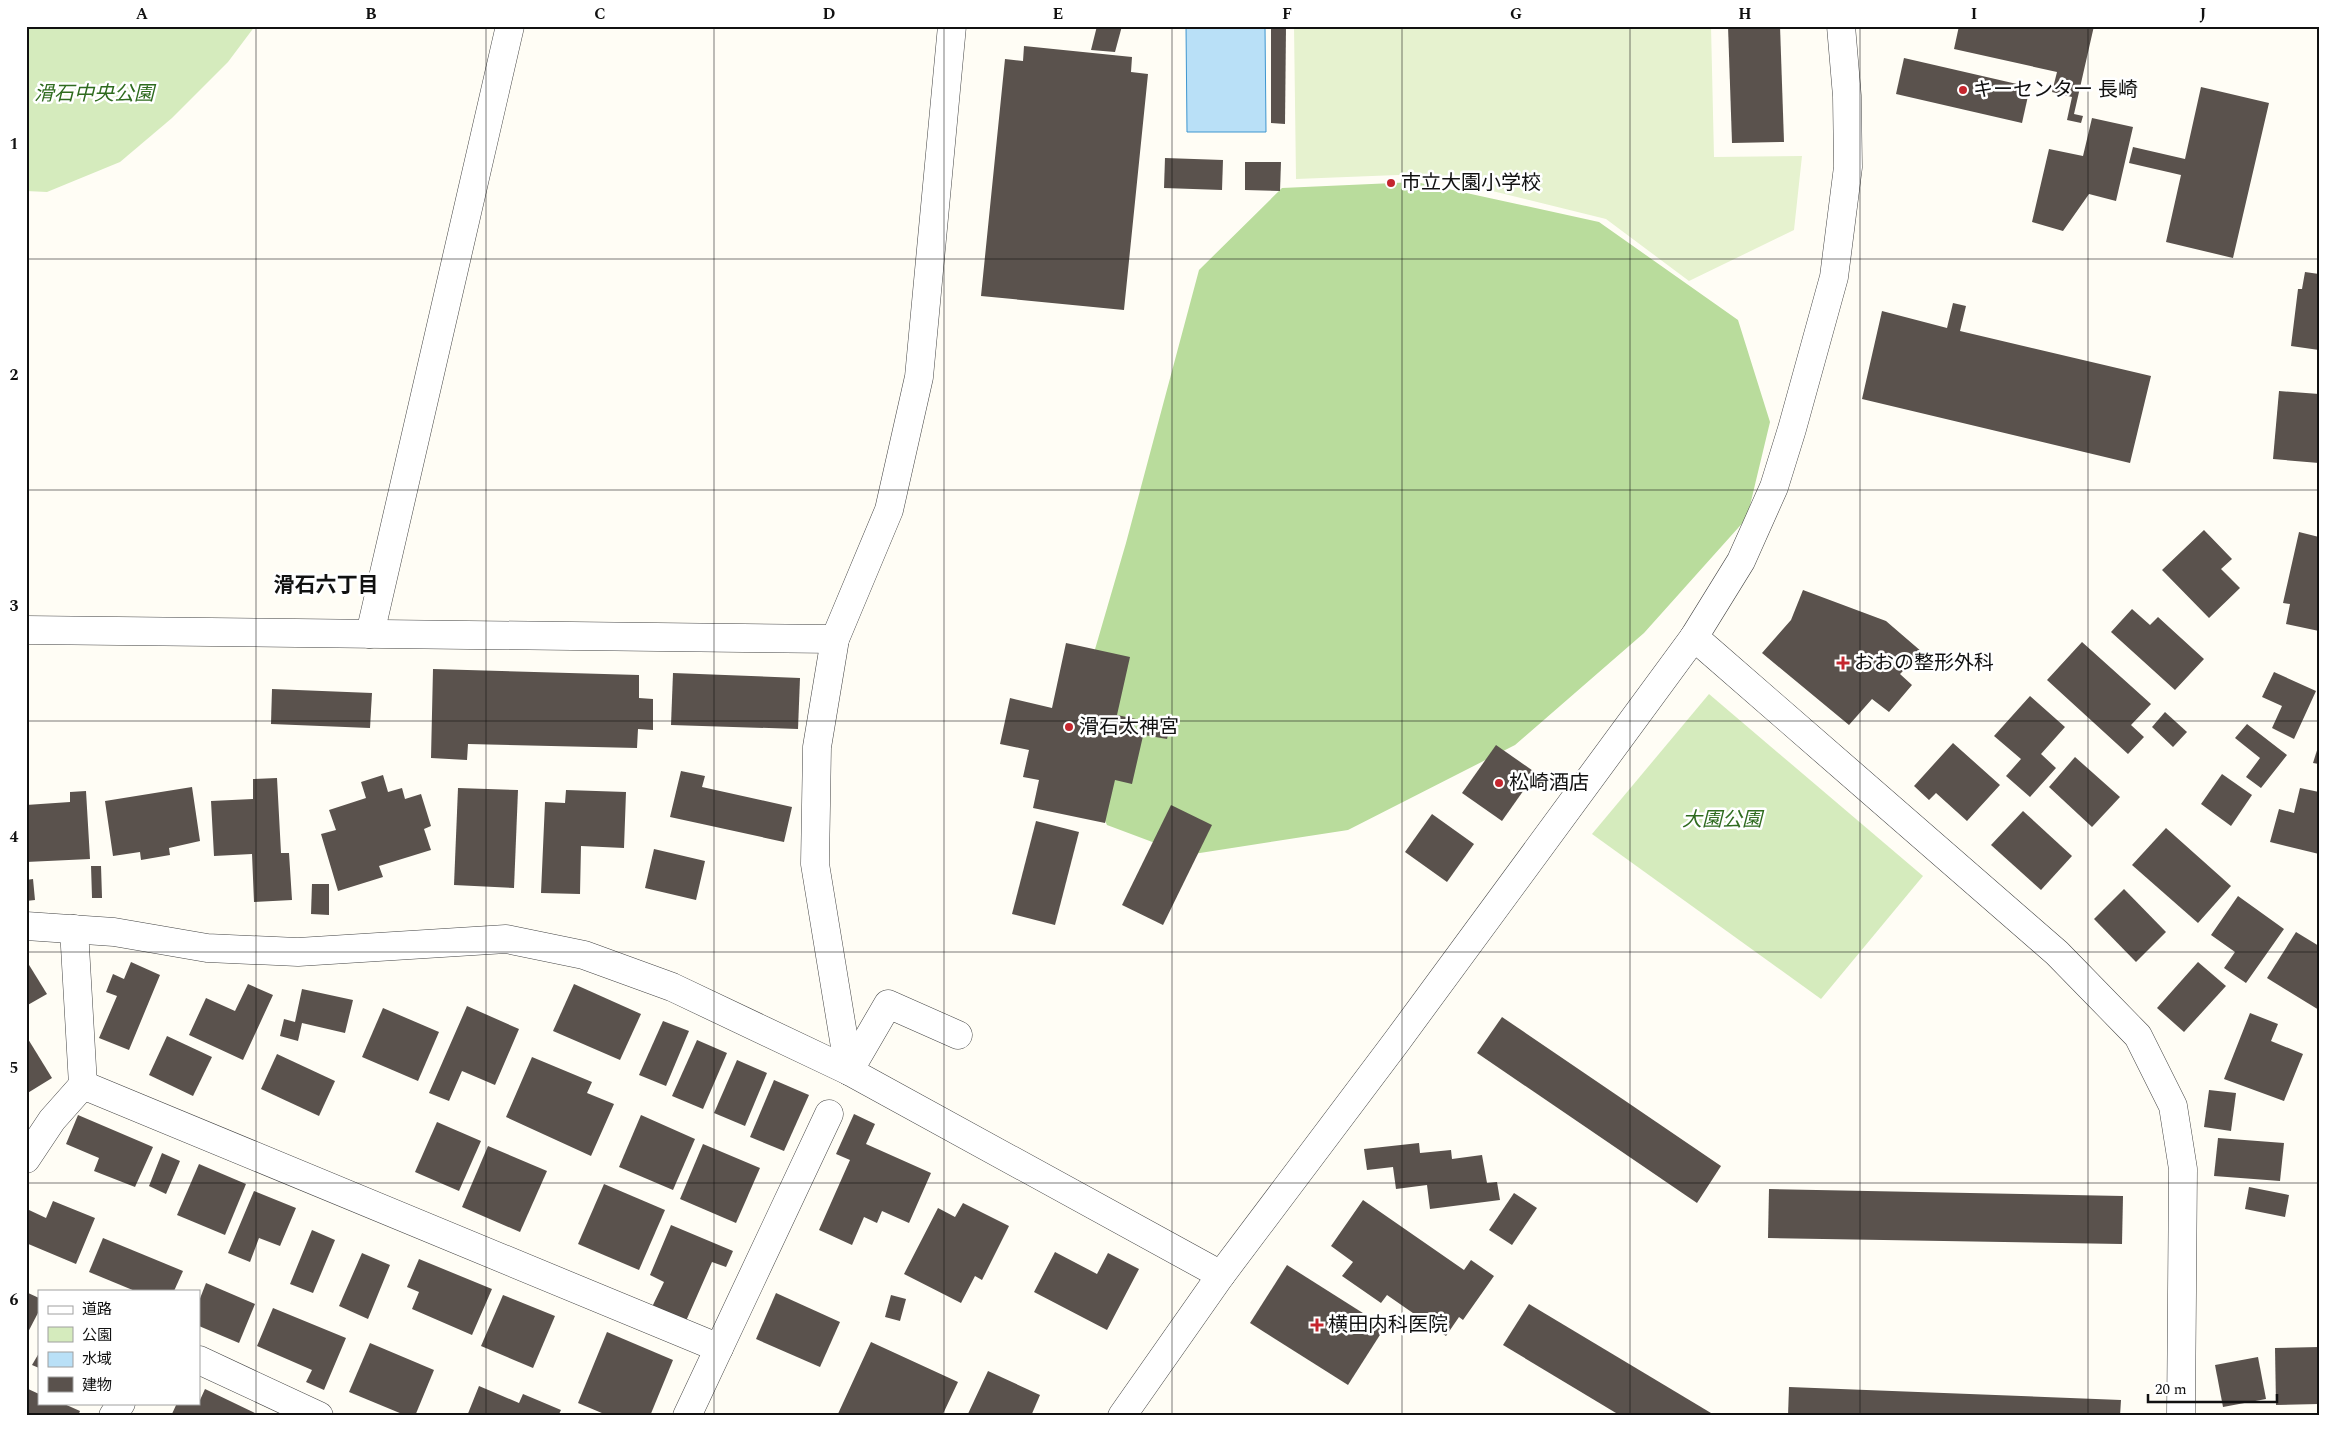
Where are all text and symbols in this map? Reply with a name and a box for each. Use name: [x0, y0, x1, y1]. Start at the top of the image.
text: A: [136, 2, 149, 26]
text: B: [365, 2, 377, 26]
text: C: [594, 2, 606, 26]
text: D: [823, 2, 836, 26]
text: E: [1053, 2, 1063, 26]
text: F: [1282, 2, 1292, 26]
text: G: [1510, 2, 1522, 26]
text: H: [1738, 2, 1752, 26]
text: I: [1971, 2, 1977, 26]
text: J: [2200, 2, 2207, 26]
place label: キーセンター 長崎: [1973, 75, 2138, 105]
park label: 滑石中央公園: [34, 79, 157, 109]
marker: キーセンター 長崎: [1957, 84, 1969, 96]
text: 1: [10, 132, 18, 156]
place label: 市立大園小学校: [1401, 168, 1541, 198]
marker: 市立大園小学校: [1385, 177, 1397, 189]
text: 2: [10, 363, 19, 387]
district label: 滑石六丁目: [274, 570, 379, 602]
text: 3: [10, 594, 19, 618]
place label: おおの整形外科: [1854, 648, 1994, 678]
marker: おおの整形外科: [1836, 656, 1850, 670]
place label: 滑石太神宮: [1079, 712, 1179, 742]
marker: 滑石太神宮: [1063, 721, 1075, 733]
place label: 松崎酒店: [1509, 768, 1589, 798]
marker: 松崎酒店: [1493, 777, 1505, 789]
park label: 大園公園: [1682, 805, 1765, 835]
text: 4: [10, 825, 19, 849]
text: 5: [10, 1056, 18, 1080]
text: 6: [10, 1288, 19, 1312]
legend: [38, 1290, 200, 1404]
text: 道路: [82, 1298, 112, 1321]
place label: 横田内科医院: [1328, 1310, 1448, 1340]
marker: 横田内科医院: [1310, 1318, 1324, 1332]
text: 公園: [82, 1324, 112, 1347]
text: 水域: [82, 1348, 112, 1371]
scale bar: [2148, 1372, 2276, 1404]
text: 建物: [82, 1374, 112, 1397]
text: 20 m: [2155, 1378, 2187, 1401]

